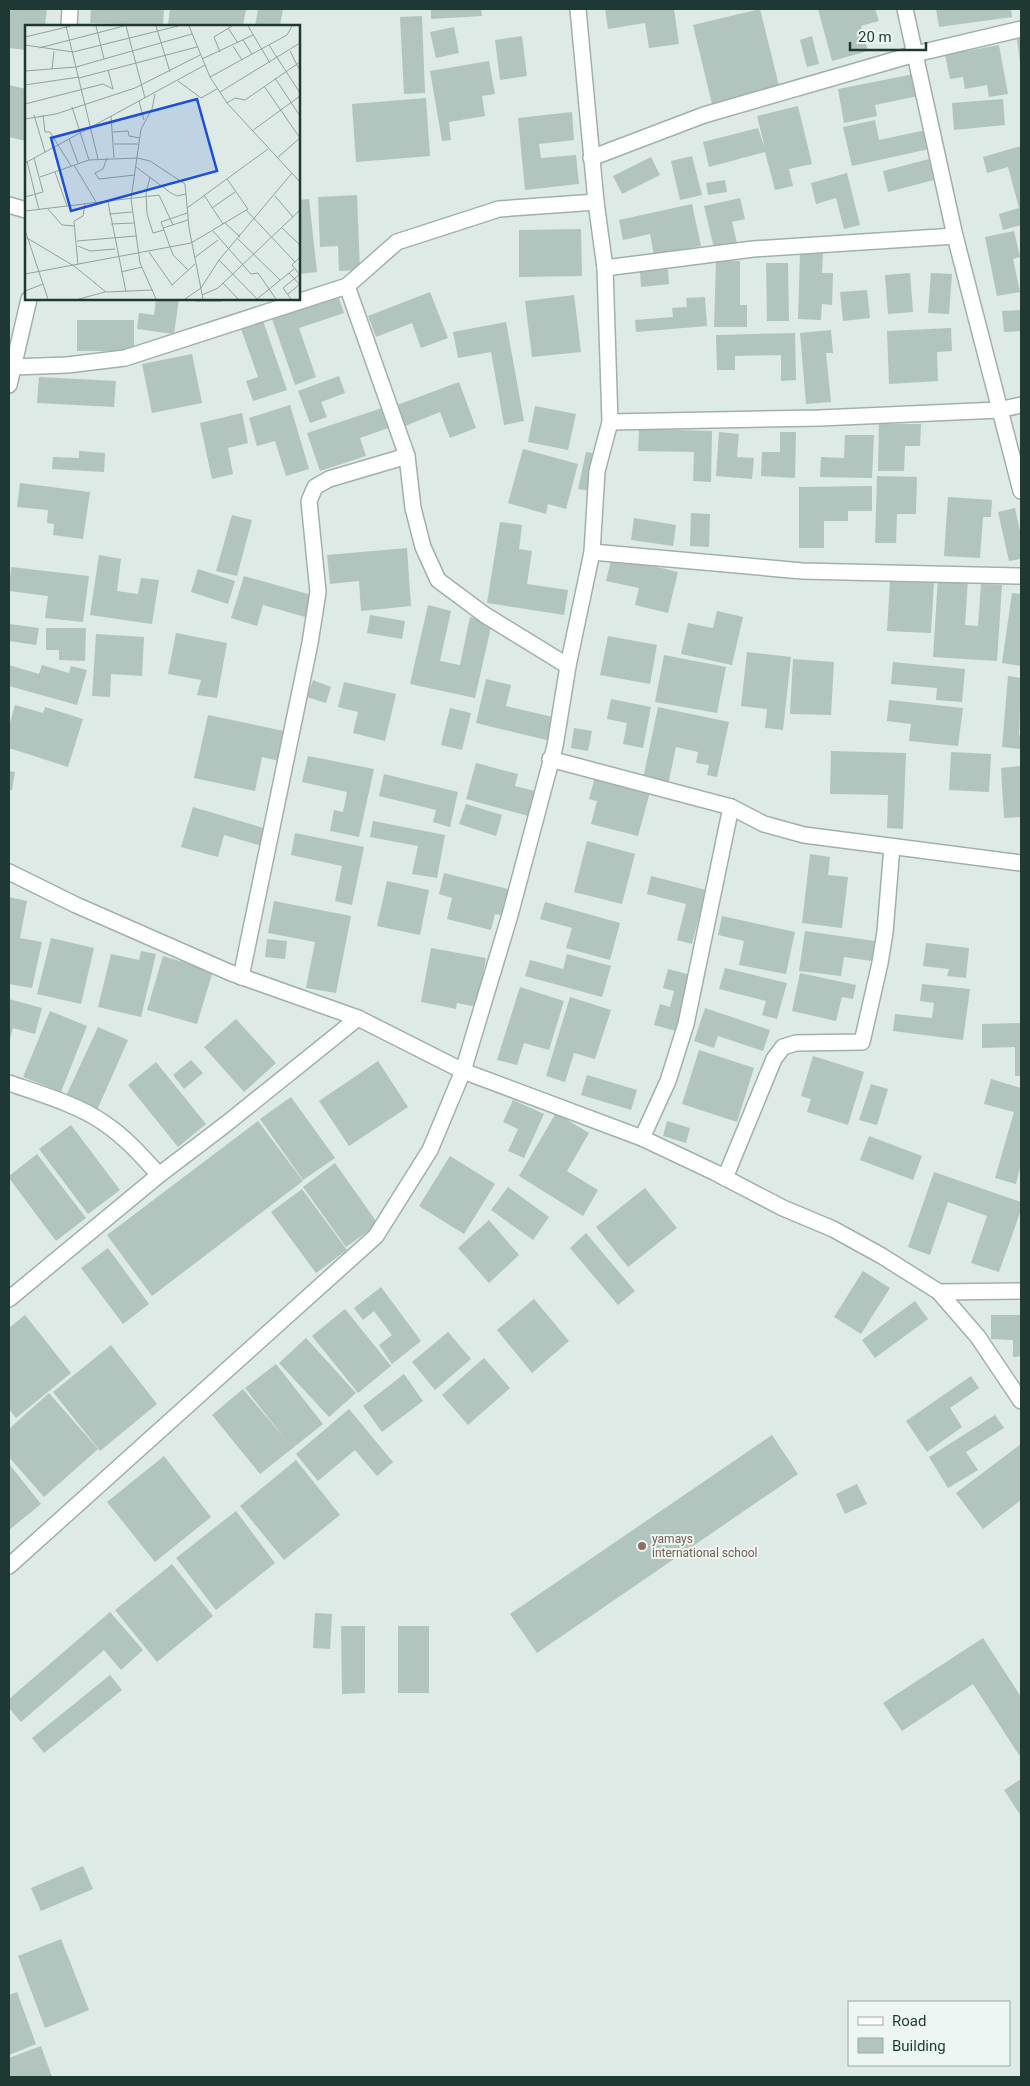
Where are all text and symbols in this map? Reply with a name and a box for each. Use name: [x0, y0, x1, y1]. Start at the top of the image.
scale bar: [850, 20, 926, 52]
inset map: [25, 25, 300, 300]
text: 20 m: [858, 28, 892, 46]
place label: yamays international school: [652, 1532, 757, 1560]
marker: yamays international school: [636, 1540, 648, 1552]
legend: [848, 2001, 1010, 2066]
text: Road: [892, 2012, 926, 2030]
text: Building: [892, 2037, 946, 2055]

